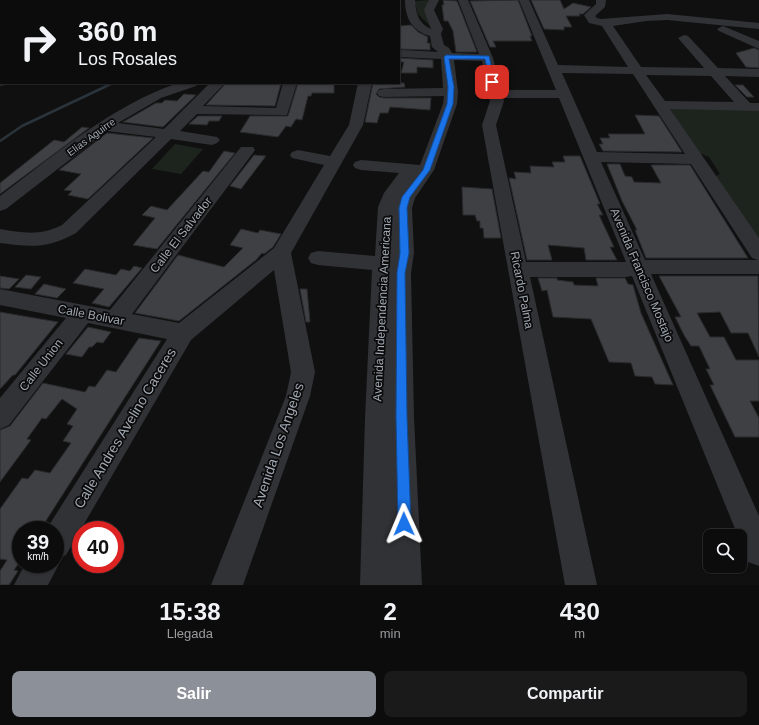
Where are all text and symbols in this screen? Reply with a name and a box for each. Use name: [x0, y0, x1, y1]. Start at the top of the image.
icon: right: [12, 16, 64, 68]
text: 360 m: [78, 16, 157, 47]
text: Los Rosales: [78, 49, 177, 69]
pin: [475, 65, 509, 99]
icon: arrive: [481, 71, 503, 93]
street label: Elías Aguirre: [65, 116, 118, 158]
street label: Calle El Salvador: [147, 194, 215, 276]
street label: Avenida Francisco Mostajo: [607, 206, 677, 344]
street label: Avenida Independencia Americana: [370, 216, 394, 402]
street label: Ricardo Palma: [508, 250, 536, 330]
street label: Calle Bolivar: [57, 302, 125, 328]
street label: Calle Union: [16, 336, 66, 394]
street label: Calle Andres Avelino Caceres: [71, 345, 179, 511]
street label: Avenida Los Angeles: [249, 381, 307, 509]
position arrow: [383, 503, 425, 545]
speed limit sign: 40: [72, 521, 124, 573]
map controls: [703, 529, 747, 573]
button: search: [703, 529, 747, 573]
text: 39: [27, 531, 49, 553]
text: km/h: [27, 551, 49, 562]
text: 15:38: [159, 598, 221, 625]
text: 2: [383, 598, 397, 625]
text: 430: [560, 598, 600, 625]
text: Llegada: [167, 626, 213, 641]
text: min: [380, 626, 401, 641]
text: m: [574, 626, 585, 641]
button: Salir: [12, 671, 376, 717]
button: Compartir: [384, 671, 747, 717]

